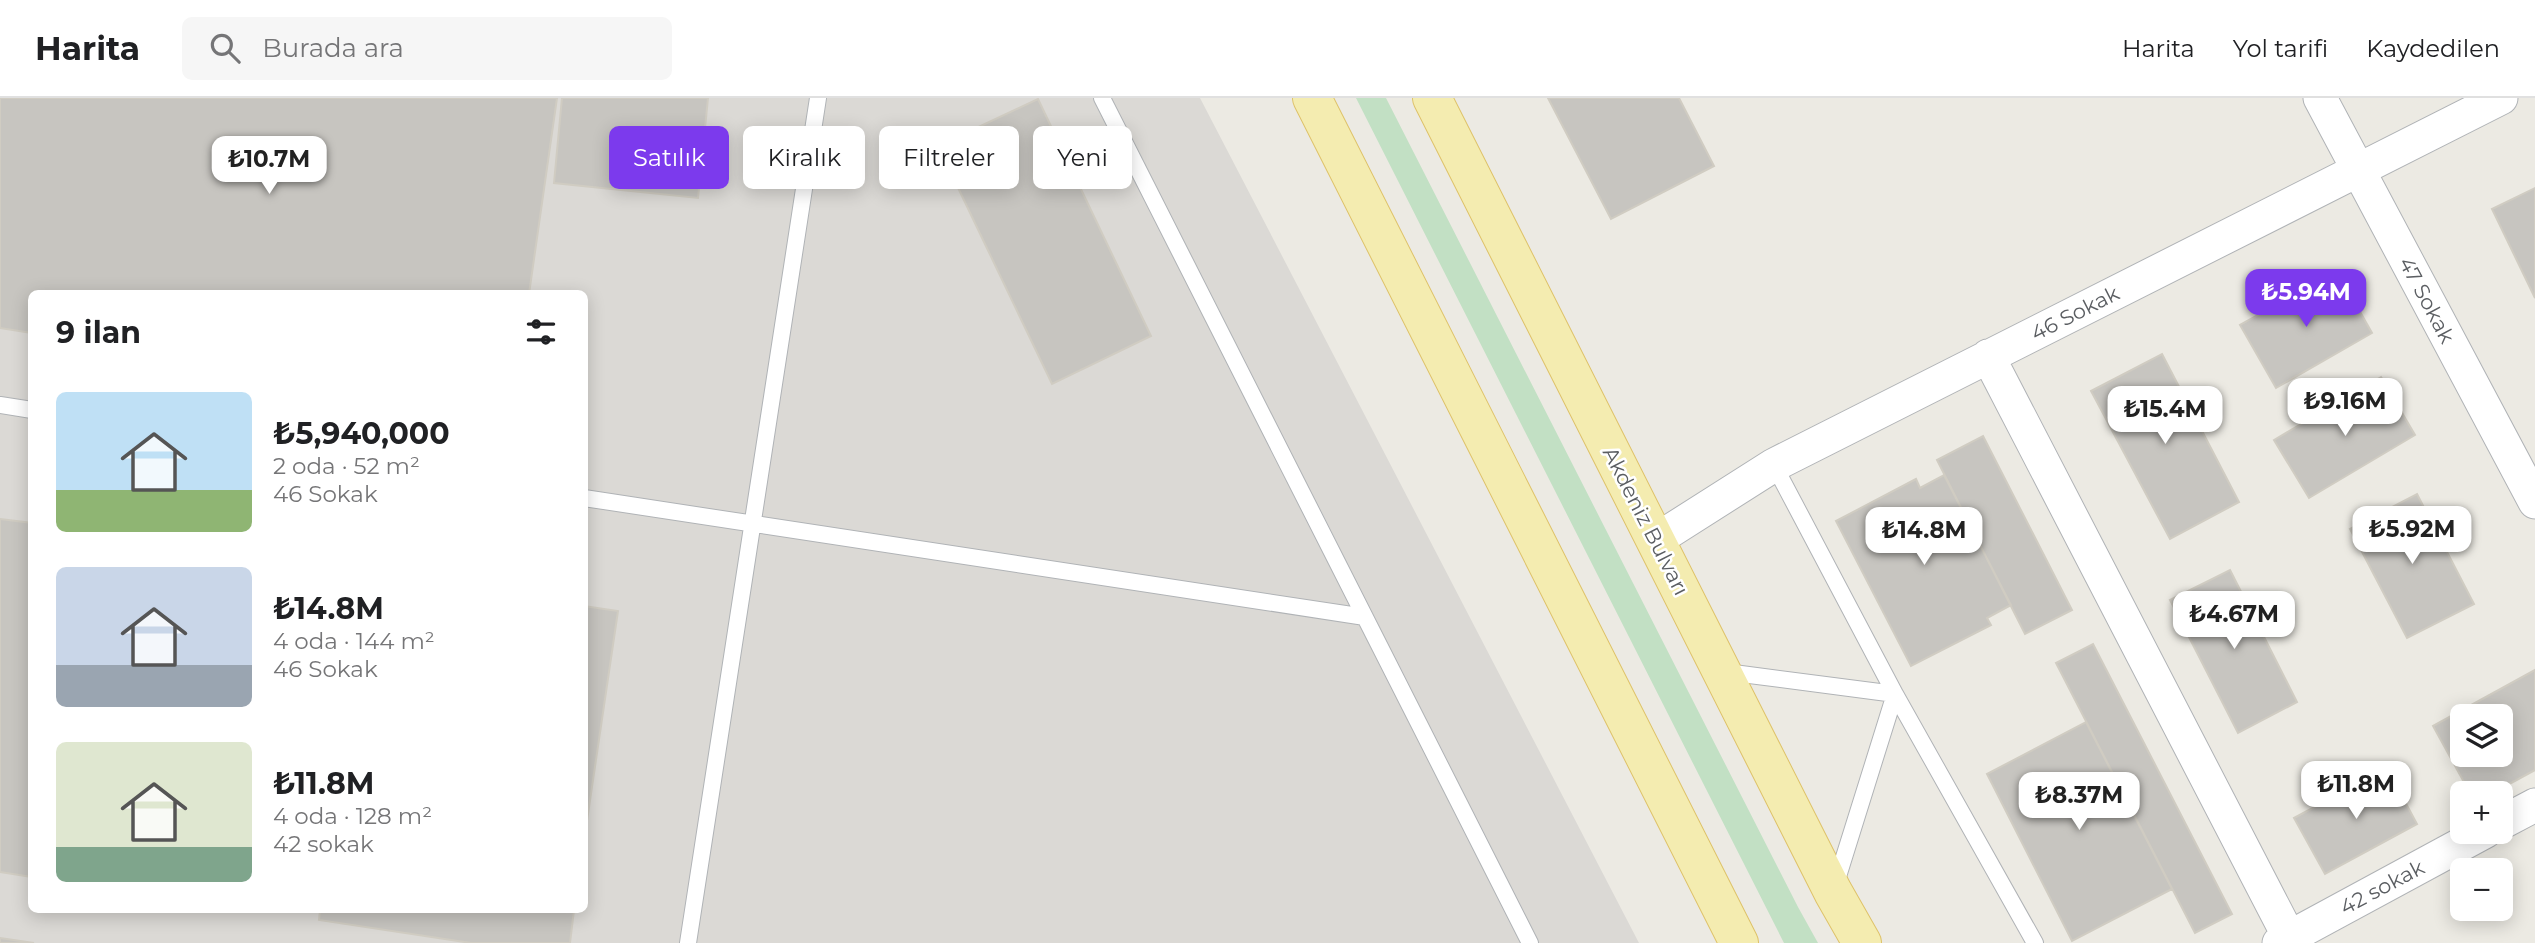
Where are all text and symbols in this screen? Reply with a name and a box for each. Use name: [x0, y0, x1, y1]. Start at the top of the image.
search box: [182, 17, 672, 80]
text: Harita: [35, 28, 140, 68]
icon: search: [206, 29, 244, 67]
text: Burada ara: [262, 32, 404, 64]
text: Harita: [2122, 34, 2195, 63]
text: Yol tarifi: [2233, 34, 2328, 63]
text: Kaydedilen: [2366, 34, 2500, 63]
chip: Satılık: [609, 126, 729, 189]
chip: Kiralık: [743, 126, 865, 189]
chip: Filtreler: [879, 126, 1019, 189]
chip: Yeni: [1033, 126, 1132, 189]
pin: ₺10.7M: [212, 136, 326, 196]
text: ₺10.7M: [228, 145, 310, 173]
street label: 47 Sokak: [2394, 253, 2460, 348]
pin: ₺5.94M: [2249, 270, 2363, 329]
text: ₺5.94M: [2261, 278, 2351, 306]
street label: 46 Sokak: [2027, 280, 2124, 346]
icon: filters: [522, 313, 560, 351]
text: 9 ilan: [56, 314, 141, 351]
pin: ₺9.16M: [2288, 378, 2402, 438]
pin: ₺15.4M: [2108, 386, 2222, 446]
text: ₺9.16M: [2304, 387, 2386, 415]
text: ₺15.4M: [2124, 395, 2206, 423]
text: ₺5,940,000: [273, 415, 450, 452]
icon: home: [112, 420, 196, 504]
street label: Akdeniz Bulvarı: [1598, 443, 1694, 599]
text: 2 oda · 52 m²: [273, 452, 420, 480]
text: 46 Sokak: [273, 480, 378, 508]
pin: ₺5.92M: [2355, 506, 2469, 566]
pin: ₺14.8M: [1867, 508, 1981, 567]
text: ₺5.92M: [2368, 515, 2456, 543]
text: ₺14.8M: [1881, 516, 1967, 544]
text: ₺14.8M: [273, 590, 384, 627]
pin: ₺4.67M: [2177, 592, 2291, 651]
icon: home: [112, 595, 196, 679]
text: ₺4.67M: [2189, 600, 2279, 628]
text: 4 oda · 144 m²: [273, 627, 435, 655]
text: 46 Sokak: [273, 655, 378, 683]
map controls: [2450, 704, 2513, 921]
button: layers: [2450, 704, 2513, 767]
pin: ₺11.8M: [2299, 762, 2413, 821]
text: ₺11.8M: [273, 765, 375, 802]
icon: home: [112, 770, 196, 854]
text: ₺11.8M: [2317, 770, 2395, 798]
pin: ₺8.37M: [2022, 772, 2136, 832]
text: ₺8.37M: [2035, 781, 2123, 809]
button: +: [2450, 781, 2513, 844]
text: 4 oda · 128 m²: [273, 802, 432, 830]
text: 42 sokak: [273, 830, 374, 858]
street label: 42 sokak: [2336, 854, 2429, 920]
button: −: [2450, 858, 2513, 921]

